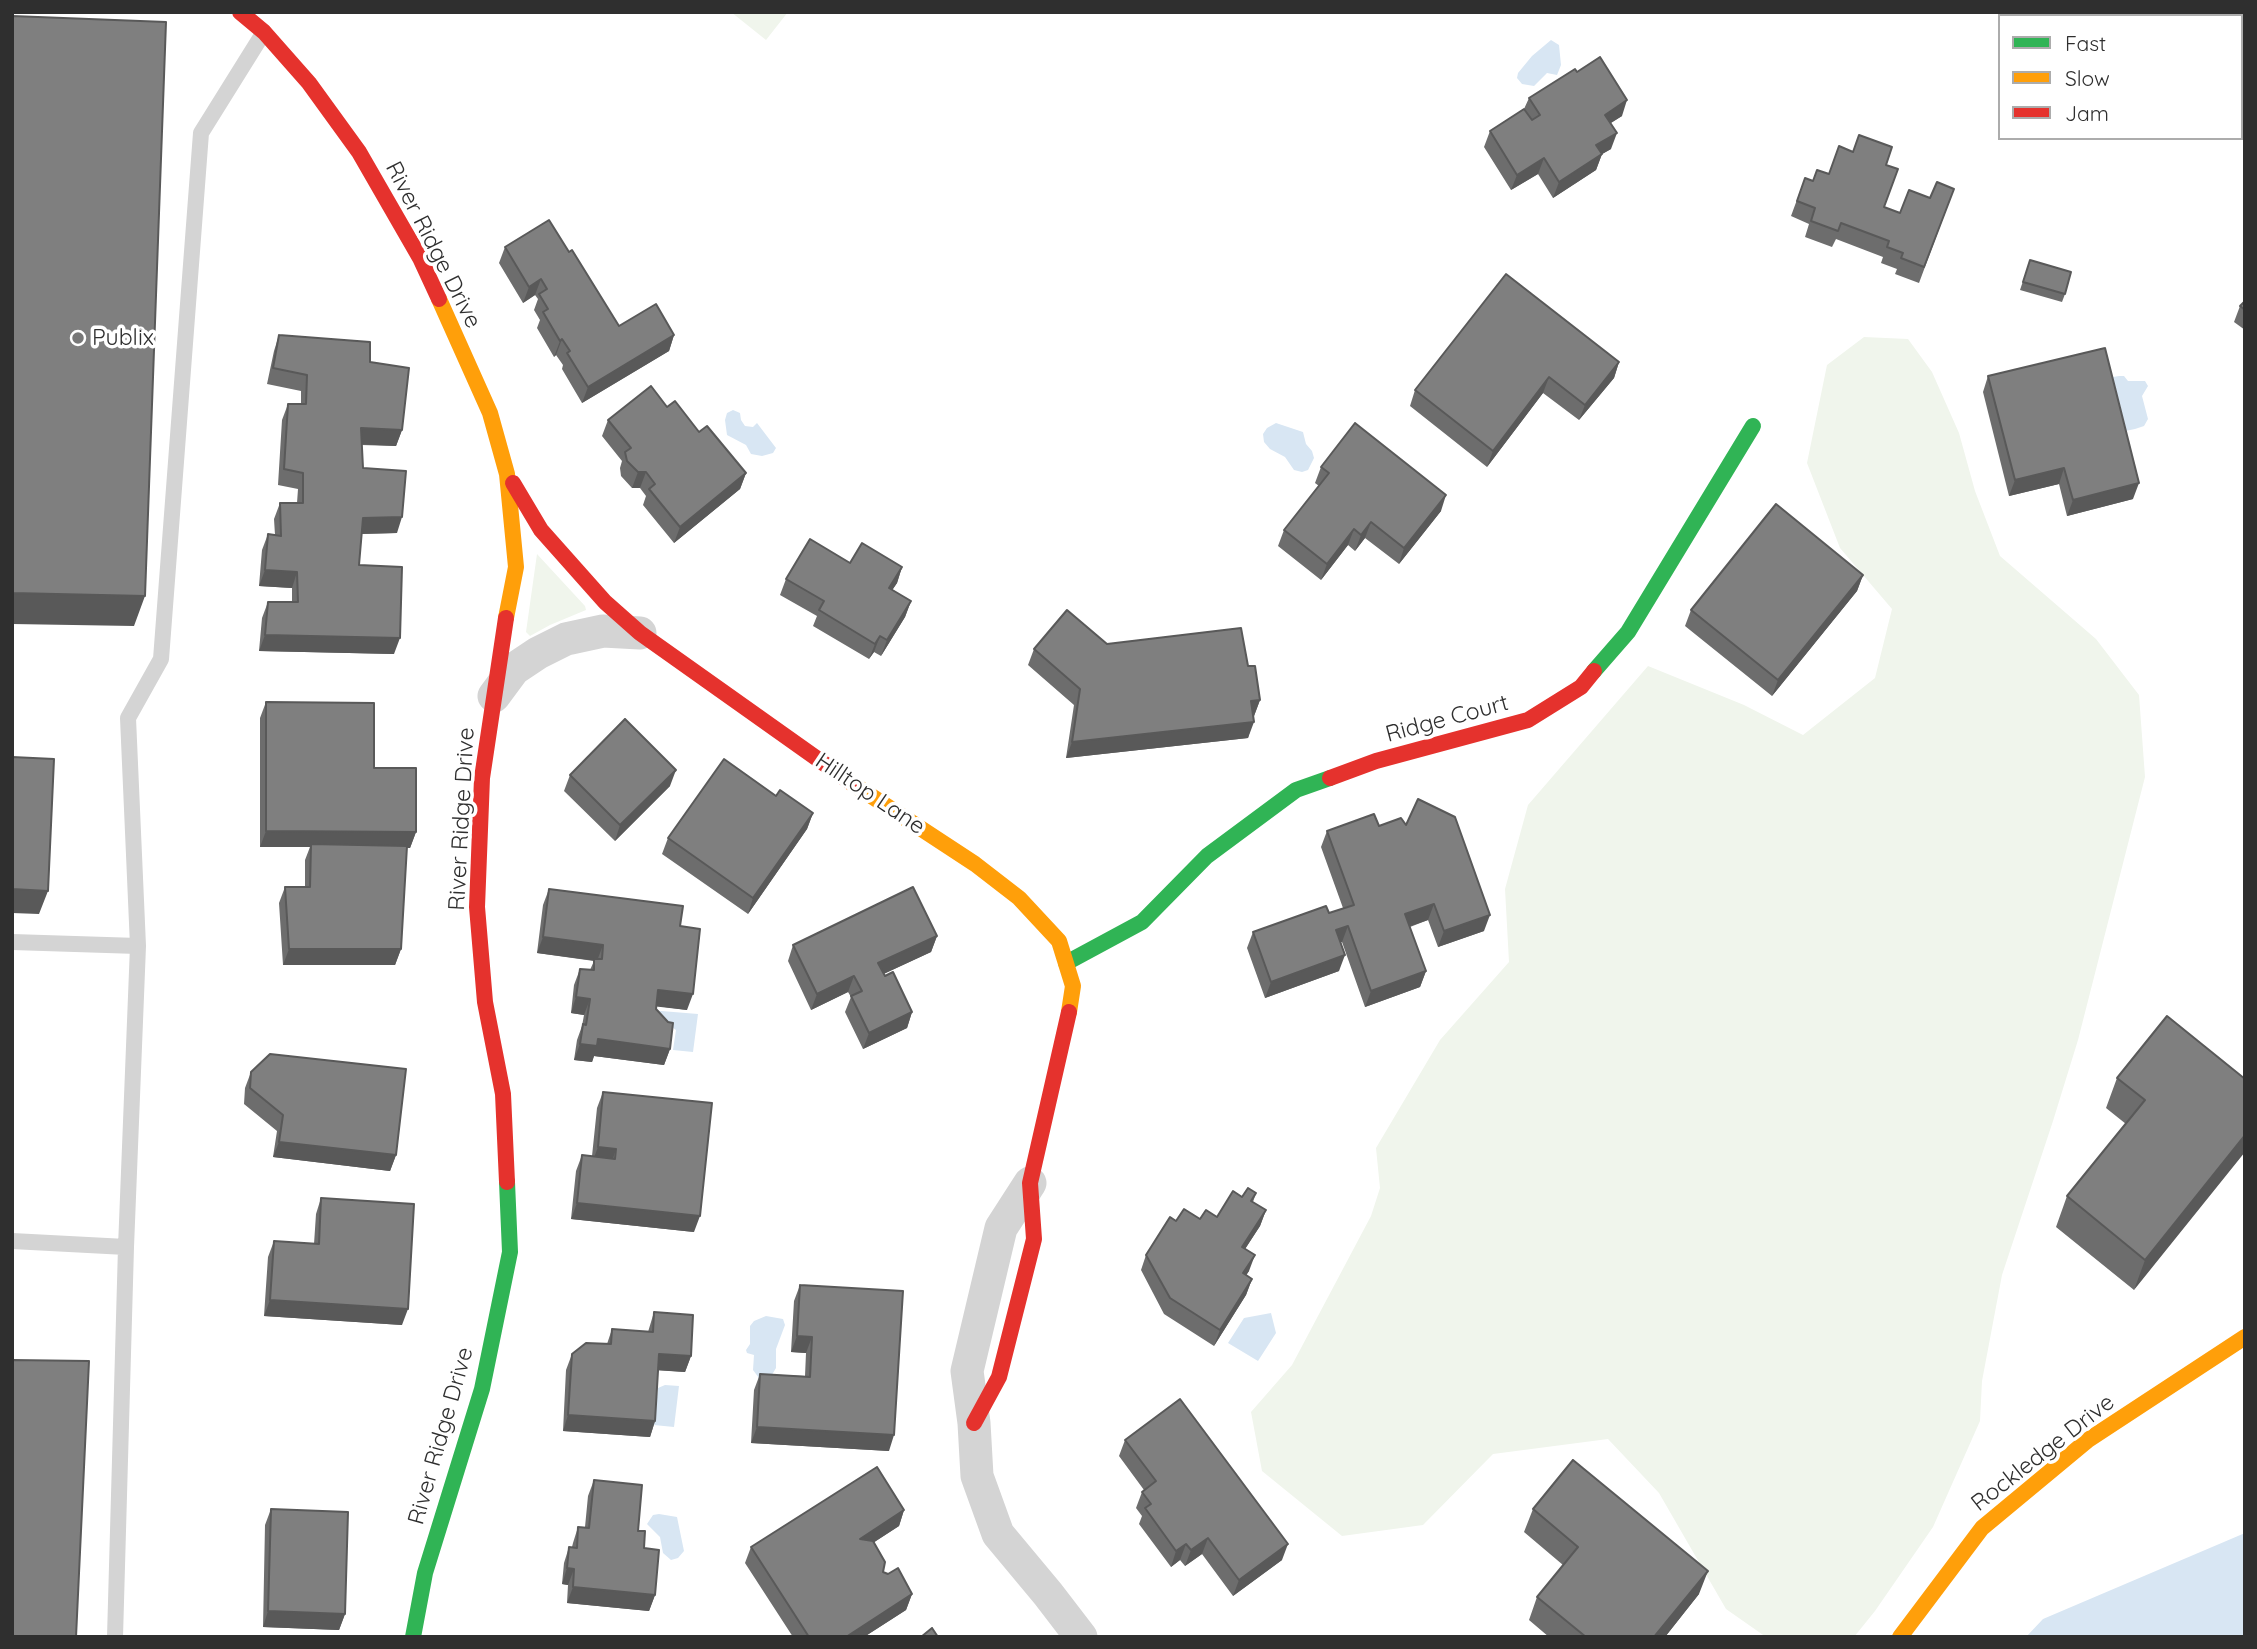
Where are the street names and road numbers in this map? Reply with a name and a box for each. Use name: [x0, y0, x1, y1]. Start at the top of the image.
street label: River Ridge Drive: [379, 157, 487, 333]
street label: Ridge Court: [1383, 689, 1511, 749]
street label: River Ridge Drive: [443, 727, 481, 911]
street label: Hilltop Lane: [810, 747, 930, 841]
street label: River Ridge Drive: [402, 1344, 480, 1528]
street label: Rockledge Drive: [1966, 1389, 2120, 1517]

